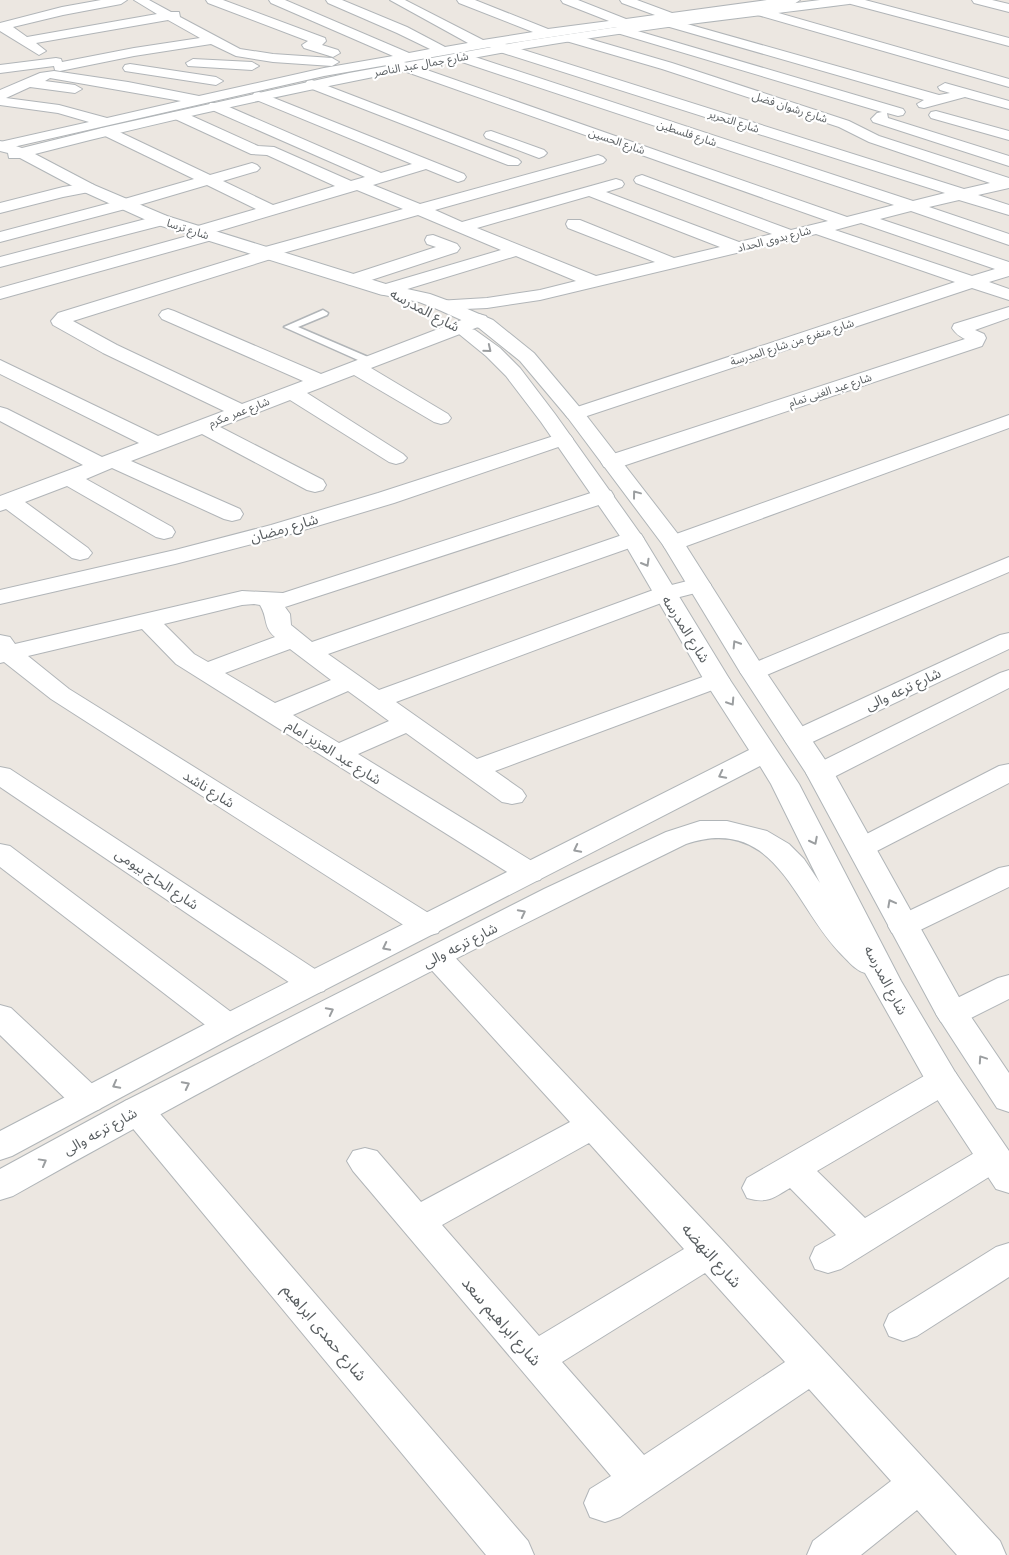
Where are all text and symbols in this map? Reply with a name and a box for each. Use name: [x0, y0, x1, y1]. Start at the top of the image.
street label: شارع جمال عبد الناصر: [371, 48, 470, 80]
street label: شارع رشوان فضل: [750, 87, 830, 127]
street label: شارع التحرير: [706, 105, 762, 137]
street label: شارع فلسطين: [655, 116, 719, 150]
street label: شارع الحسين: [587, 124, 648, 158]
street label: شارع ترسا: [165, 215, 212, 243]
street label: شارع بدوى الحداد: [735, 222, 813, 256]
street label: شارع المدرسه: [386, 283, 463, 338]
street label: شارع متفرع من شارع المدرسة: [728, 314, 856, 370]
one-way arrow: [482, 343, 491, 351]
street label: شارع عبد الغنى تمام: [786, 369, 874, 411]
street label: شارع عمر مكرم: [206, 393, 272, 431]
one-way arrow: [634, 491, 642, 500]
street label: شارع رمضان: [248, 509, 321, 548]
one-way arrow: [640, 558, 650, 567]
street label: شارع المدرسه: [657, 591, 715, 667]
one-way arrow: [732, 641, 742, 650]
street label: شارع ترعه والى: [862, 663, 945, 716]
one-way arrow: [725, 696, 735, 705]
street label: شارع عبد العزيز امام: [282, 715, 385, 790]
street label: شارع ناشد: [179, 765, 239, 814]
one-way arrow: [718, 769, 727, 779]
one-way arrow: [808, 836, 818, 845]
one-way arrow: [573, 843, 582, 853]
street label: شارع الحاج بيومى: [111, 844, 203, 915]
one-way arrow: [887, 900, 897, 909]
one-way arrow: [517, 909, 526, 919]
street label: شارع ترعه والى: [419, 918, 501, 973]
one-way arrow: [382, 941, 391, 951]
street label: شارع المدرسه: [858, 942, 913, 1019]
one-way arrow: [325, 1007, 334, 1017]
one-way arrow: [979, 1055, 988, 1064]
one-way arrow: [113, 1079, 122, 1089]
one-way arrow: [181, 1081, 190, 1091]
street label: شارع ترعه والى: [59, 1102, 141, 1160]
one-way arrow: [37, 1158, 46, 1168]
street label: شارع النهضه: [676, 1218, 747, 1293]
street label: شارع ابراهيم سعد: [456, 1272, 547, 1371]
street label: شارع حمدى ابراهيم: [276, 1279, 372, 1387]

